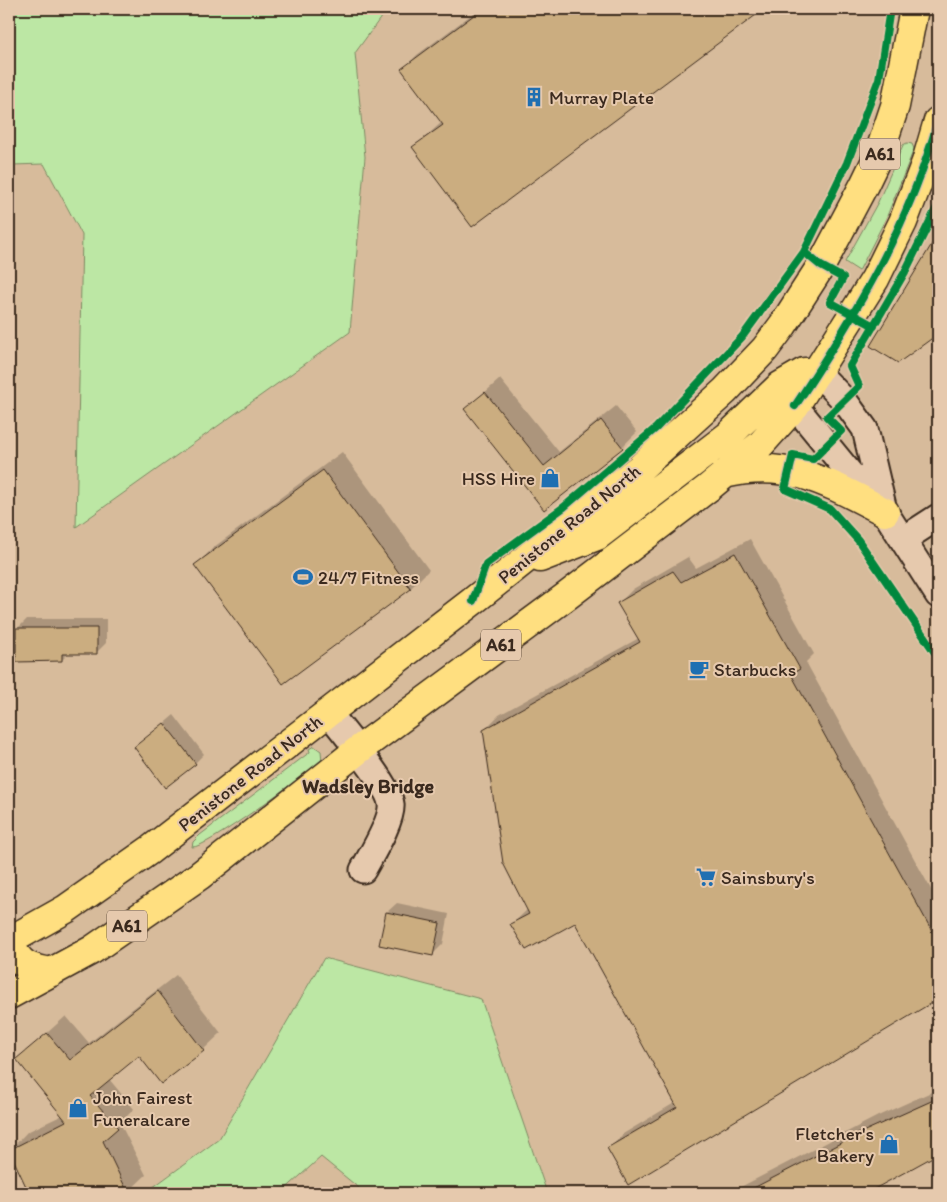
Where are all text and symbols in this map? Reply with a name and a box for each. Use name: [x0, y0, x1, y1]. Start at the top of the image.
building icon: Murray Plate: [523, 86, 545, 108]
place label: Murray Plate: [549, 86, 654, 109]
road number: A61: [860, 138, 900, 170]
street label: Penistone Road North: [493, 459, 645, 589]
place label: HSS Hire: [462, 467, 535, 490]
shop icon: HSS Hire: [539, 467, 561, 489]
sports icon: 24/7 Fitness: [292, 566, 314, 588]
place label: 24/7 Fitness: [318, 566, 419, 589]
road number: A61: [481, 630, 521, 660]
cafe icon: Starbucks: [688, 658, 710, 680]
place label: Starbucks: [714, 658, 796, 681]
street label: Penistone Road North: [173, 709, 327, 836]
district label: Wadsley Bridge: [302, 774, 434, 799]
supermarket icon: Sainsbury's: [695, 866, 717, 888]
place label: Sainsbury's: [721, 866, 815, 889]
road number: A61: [107, 910, 147, 941]
place label: John Fairest Funeralcare: [93, 1086, 192, 1131]
shop icon: John Fairest Funeralcare: [67, 1097, 89, 1119]
place label: Fletcher's Bakery: [795, 1122, 874, 1167]
shop icon: Fletcher's Bakery: [878, 1133, 900, 1155]

